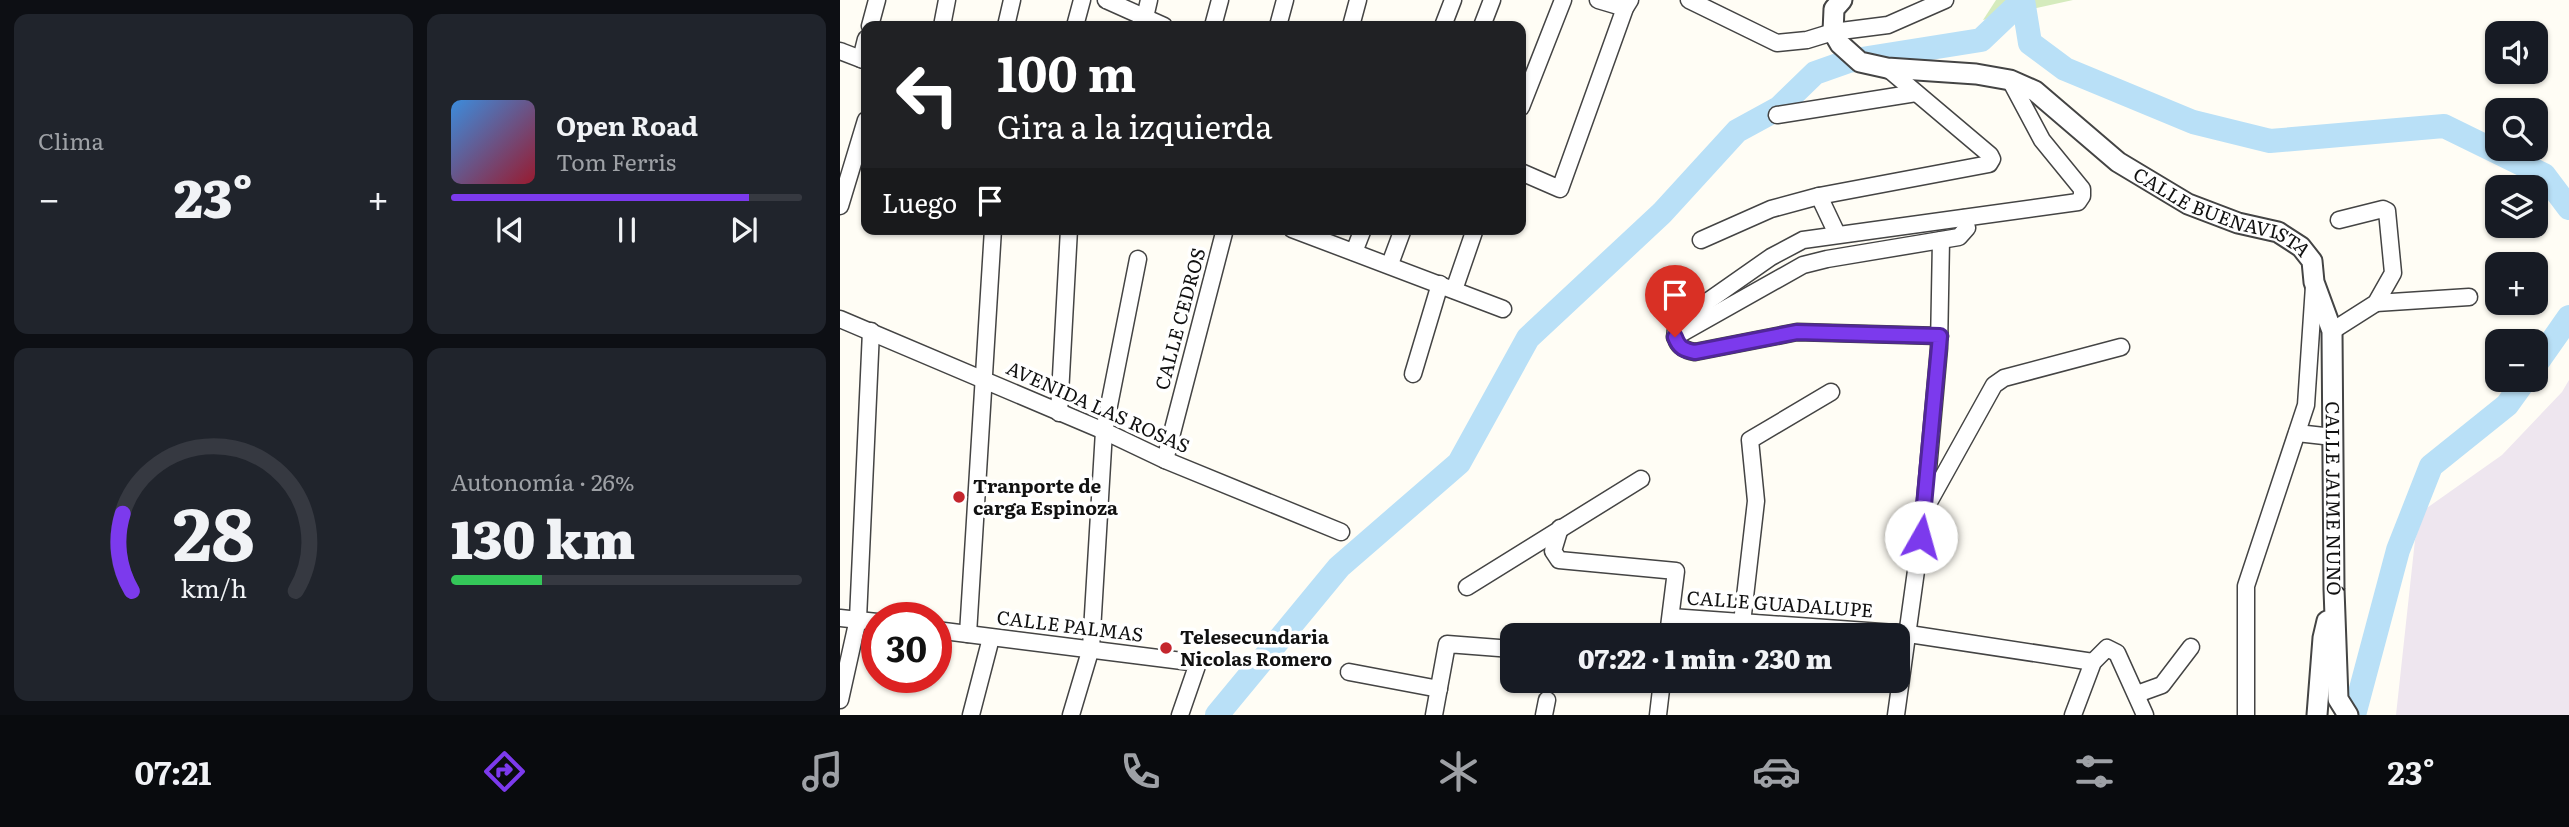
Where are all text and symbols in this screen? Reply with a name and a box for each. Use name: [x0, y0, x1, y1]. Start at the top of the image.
map controls: [2485, 21, 2548, 392]
button: sound: [2485, 21, 2548, 84]
text: 100 m: [997, 34, 1136, 107]
icon: left: [882, 49, 973, 140]
button: search: [2485, 98, 2548, 161]
text: Gira a la izquierda: [997, 101, 1272, 149]
text: Open Road: [556, 105, 698, 144]
text: Clima: [38, 123, 104, 157]
text: Tom Ferris: [556, 144, 676, 178]
text: 23°: [174, 157, 253, 234]
street label: CALLE BUENAVISTA: [2128, 159, 2318, 262]
text: −: [38, 168, 60, 225]
text: +: [367, 168, 389, 225]
button: layers: [2485, 175, 2548, 238]
text: Luego: [882, 182, 957, 221]
icon: arrive: [971, 182, 1009, 220]
icon: previous: [491, 211, 529, 249]
icon: pause: [608, 211, 646, 249]
icon: next: [725, 211, 763, 249]
street label: CALLE CEDROS: [1147, 245, 1211, 393]
button: +: [2485, 252, 2548, 315]
pin: [1645, 265, 1705, 337]
icon: arrive: [1656, 276, 1694, 314]
button: −: [2485, 329, 2548, 392]
street label: AVENIDA LAS ROSAS: [1002, 353, 1195, 459]
street label: CALLE JAIME NUNÓ: [2320, 401, 2349, 596]
text: Autonomía · 26%: [451, 464, 634, 498]
place label: Tranporte de carga Espinoza: [973, 471, 1118, 521]
text: 28: [173, 475, 254, 583]
marker: Tranporte de carga Espinoza: [951, 489, 967, 505]
text: 130 km: [451, 498, 635, 575]
position arrow: [1884, 500, 1958, 574]
text: km/h: [180, 568, 247, 605]
street label: CALLE GUADALUPE: [1686, 583, 1874, 623]
speed limit sign: 30: [861, 602, 952, 693]
street label: CALLE PALMAS: [995, 602, 1145, 648]
place label: Telesecundaria Nicolas Romero: [1180, 622, 1332, 672]
text: 07:22 · 1 min · 230 m: [1578, 638, 1832, 677]
marker: Telesecundaria Nicolas Romero: [1158, 640, 1174, 656]
text: 07:21: [134, 747, 212, 795]
icon: directions: [480, 747, 529, 796]
icon: music: [798, 747, 847, 796]
icon: phone: [1116, 747, 1165, 796]
icon: climate: [1434, 747, 1483, 796]
icon: car: [1752, 747, 1801, 796]
icon: filters: [2070, 747, 2119, 796]
text: 23°: [2388, 747, 2435, 795]

